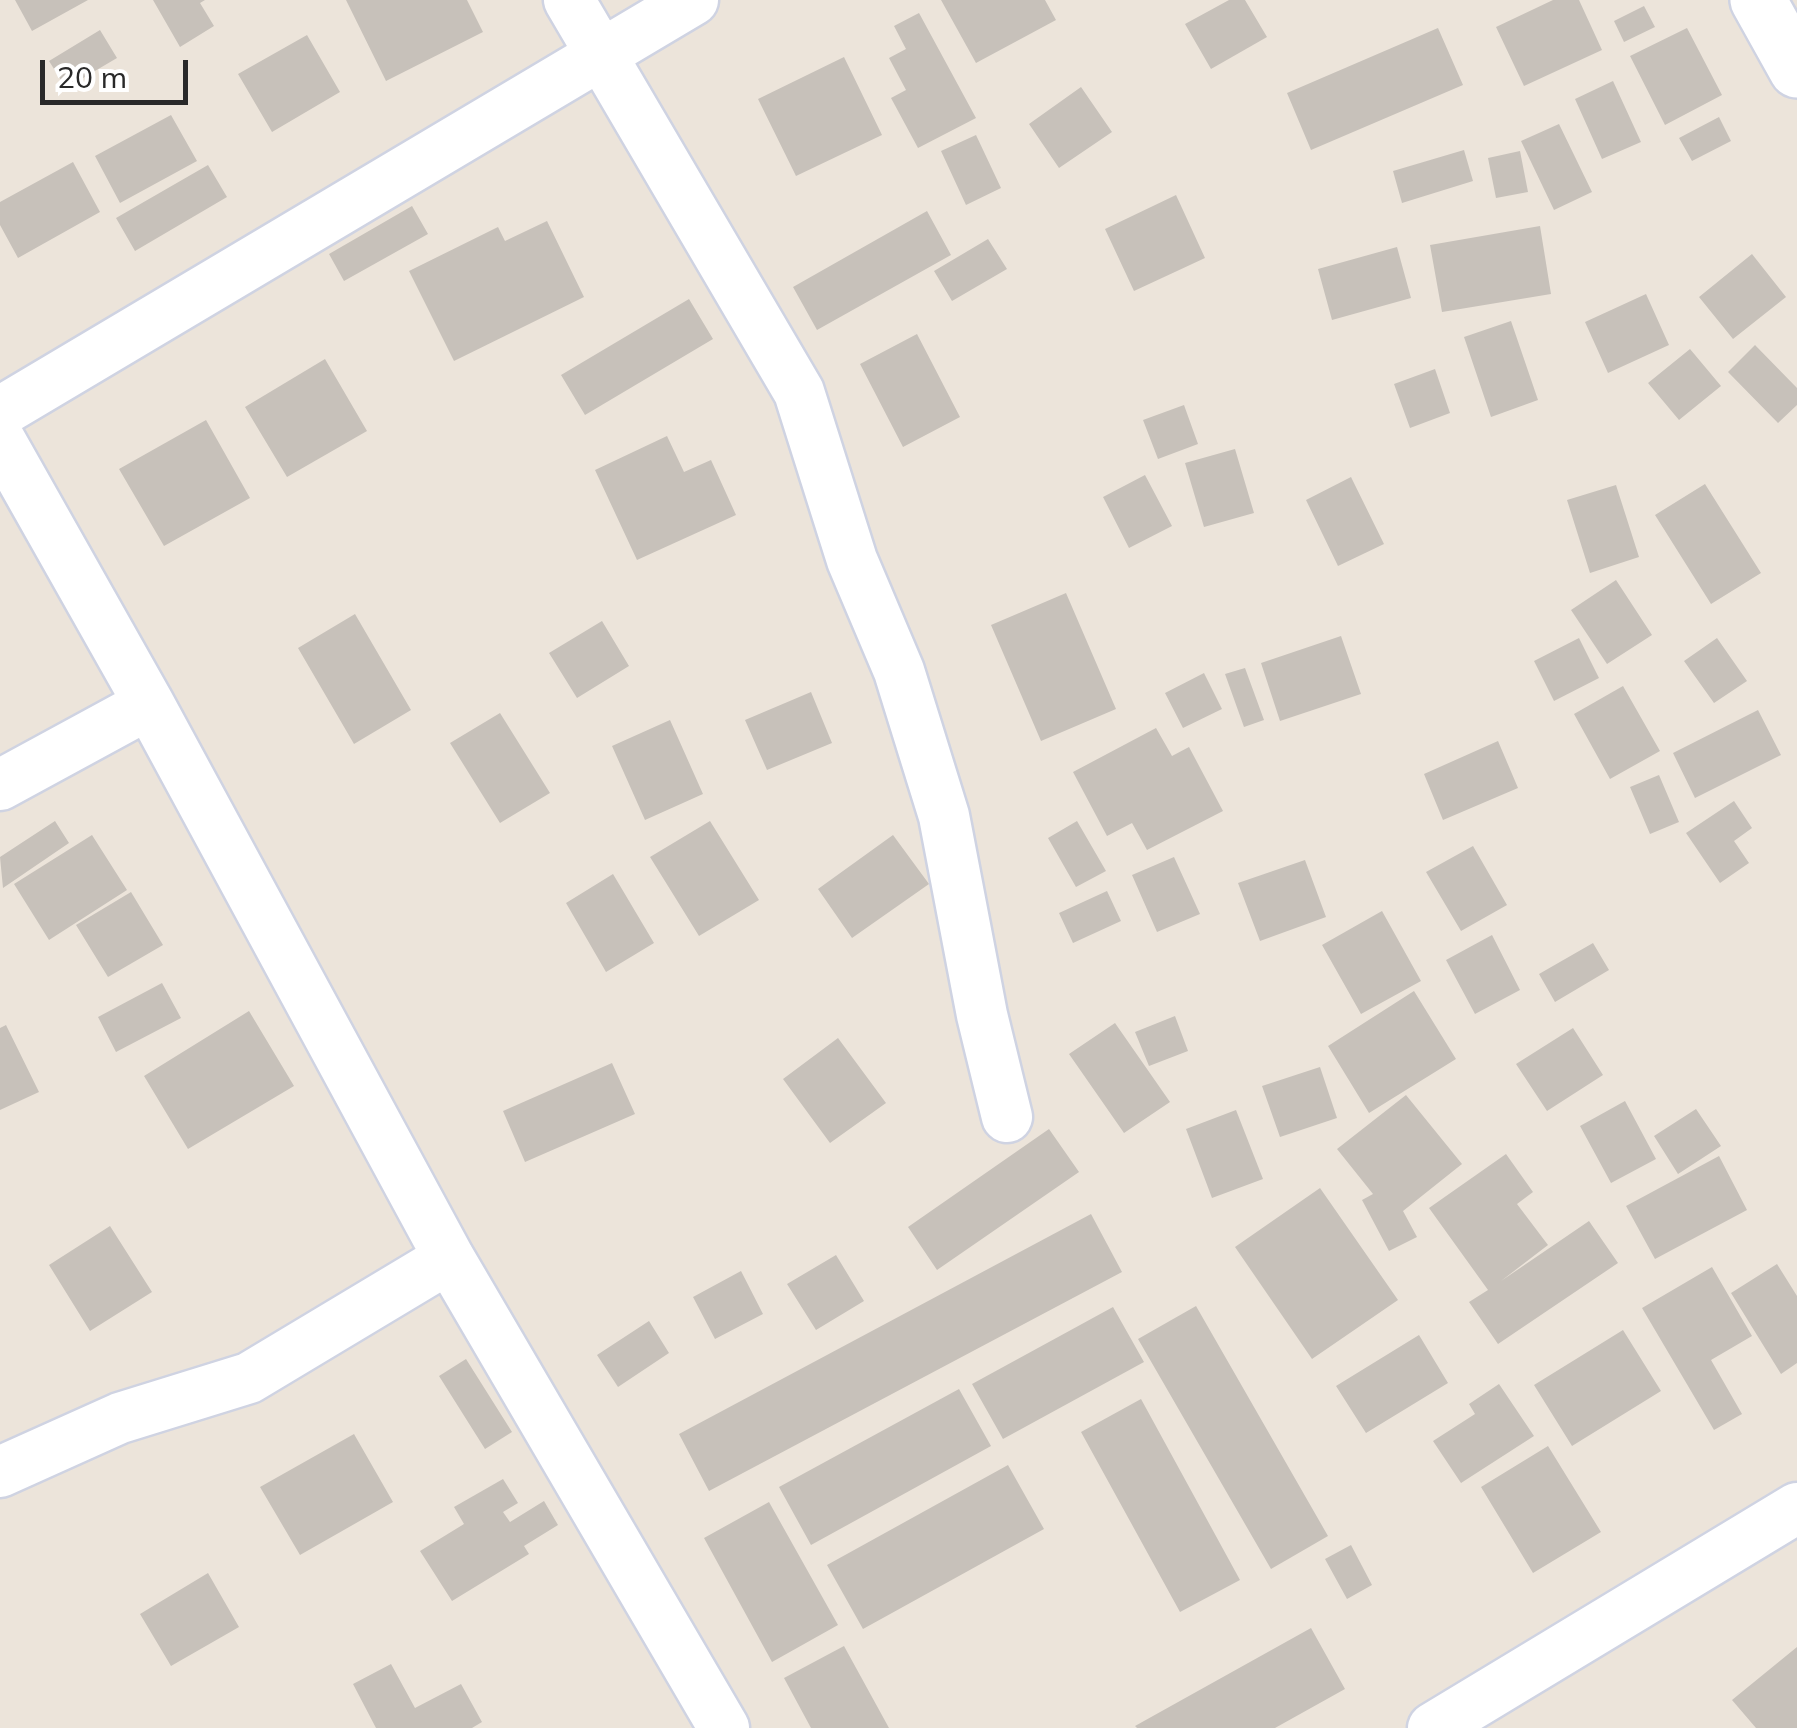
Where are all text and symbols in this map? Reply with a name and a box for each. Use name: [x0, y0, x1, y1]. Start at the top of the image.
scale bar: [45, 40, 192, 102]
text: 20 m: [57, 58, 127, 96]

